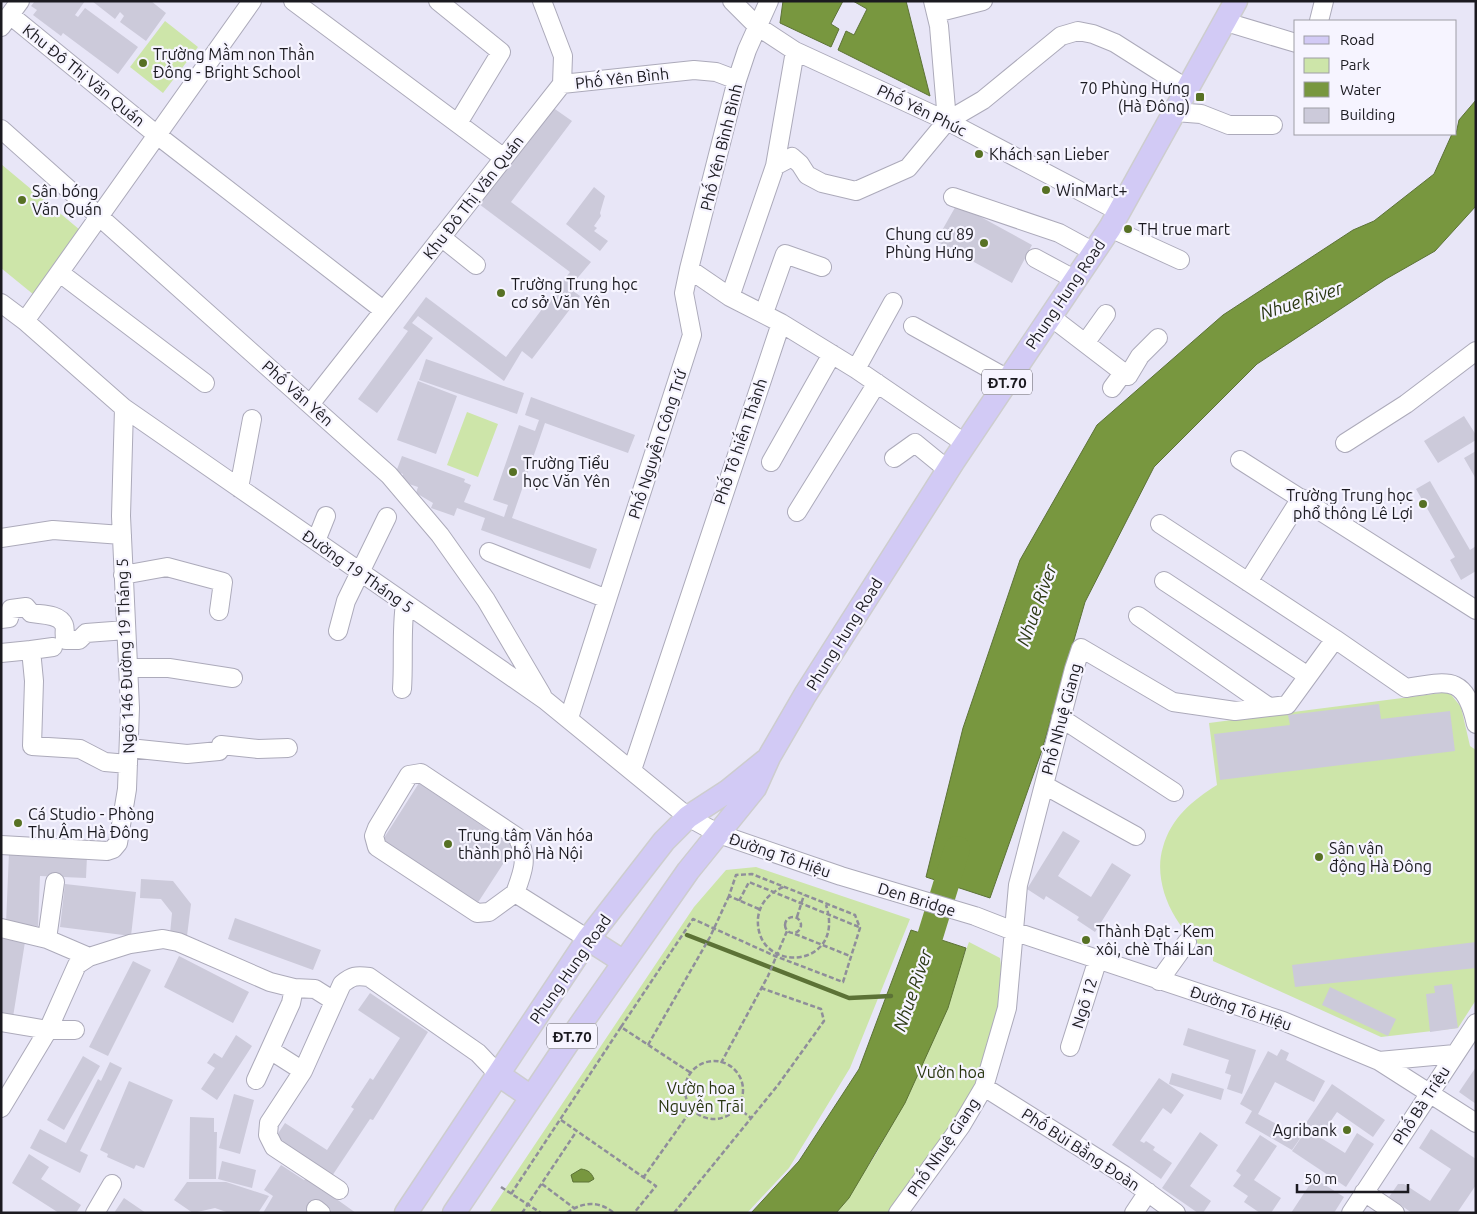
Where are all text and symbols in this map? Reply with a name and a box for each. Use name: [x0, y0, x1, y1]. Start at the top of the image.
street label: Khu Đô Thị Văn Quán: [19, 20, 149, 130]
legend: [1294, 20, 1457, 135]
text: Road: [1340, 31, 1375, 48]
place label: Trường Mầm non Thần Đồng - Bright School: [153, 42, 315, 81]
text: Park: [1340, 56, 1370, 73]
marker: Trường Mầm non Thần Đồng - Bright School: [137, 57, 149, 69]
street label: Phố Yên Bình: [574, 61, 670, 92]
street label: Phố Yên Phúc: [874, 78, 971, 140]
place label: 70 Phùng Hưng (Hà Đông): [1080, 79, 1190, 116]
street label: Phố Yên Bình Bình: [694, 81, 745, 212]
text: Water: [1340, 81, 1381, 98]
marker: 70 Phùng Hưng (Hà Đông): [1194, 91, 1206, 103]
text: Building: [1340, 106, 1395, 123]
street label: Khu Đô Thị Văn Quán: [419, 132, 527, 262]
place label: Khách sạn Lieber: [989, 145, 1109, 163]
marker: Khách sạn Lieber: [973, 148, 985, 160]
place label: WinMart+: [1056, 181, 1128, 199]
place label: Sân bóng Văn Quán: [32, 182, 102, 218]
marker: WinMart+: [1040, 184, 1052, 196]
marker: Sân bóng Văn Quán: [16, 194, 28, 206]
place label: TH true mart: [1138, 220, 1231, 238]
marker: TH true mart: [1122, 223, 1134, 235]
place label: Chung cư 89 Phùng Hưng: [885, 225, 974, 261]
street label: Phung Hung Road: [1021, 235, 1109, 353]
marker: Chung cư 89 Phùng Hưng: [978, 237, 990, 249]
place label: Trường Trung học cơ sở Văn Yên: [511, 275, 638, 311]
water label: Nhue River: [1257, 277, 1346, 323]
marker: Trường Trung học cơ sở Văn Yên: [495, 287, 507, 299]
street label: Phố Văn Yên: [259, 354, 339, 430]
street label: Phố Nguyễn Công Trứ: [622, 366, 690, 521]
road number: ĐT.70: [982, 370, 1032, 394]
street label: Phố Tô hiến Thành: [707, 375, 770, 506]
place label: Trường Tiểu học Văn Yên: [523, 454, 610, 490]
marker: Trường Tiểu học Văn Yên: [507, 466, 519, 478]
place label: Trường Trung học phổ thông Lê Lợi: [1286, 486, 1414, 522]
marker: Trường Trung học phổ thông Lê Lợi: [1417, 498, 1429, 510]
street label: Đường 19 Tháng 5: [299, 526, 417, 616]
street label: Ngõ 146 Đường 19 Tháng 5: [113, 558, 137, 754]
water label: Nhue River: [1012, 560, 1060, 649]
street label: Phung Hung Road: [802, 575, 886, 693]
street label: Phố Nhuệ Giang: [1035, 660, 1085, 777]
place label: Cá Studio - Phòng Thu Âm Hà Đông: [28, 805, 154, 841]
marker: Cá Studio - Phòng Thu Âm Hà Đông: [12, 817, 24, 829]
place label: Trung tâm Văn hóa thành phố Hà Nội: [458, 826, 593, 862]
street label: Đường Tô Hiệu: [727, 829, 833, 881]
marker: Trung tâm Văn hóa thành phố Hà Nội: [442, 838, 454, 850]
place label: Sân vận động Hà Đông: [1329, 839, 1432, 875]
marker: Sân vận động Hà Đông: [1313, 851, 1325, 863]
street label: Den Bridge: [876, 879, 958, 919]
street label: Phung Hung Road: [526, 911, 614, 1027]
place label: Thành Đạt - Kem xôi, chè Thái Lan: [1096, 922, 1214, 958]
marker: Thành Đạt - Kem xôi, chè Thái Lan: [1080, 934, 1092, 946]
water label: Nhue River: [889, 945, 936, 1034]
street label: Ngõ 12: [1068, 976, 1100, 1030]
street label: Đường Tô Hiệu: [1188, 982, 1294, 1034]
road number: ĐT.70: [547, 1024, 597, 1048]
street label: Phố Bà Triệu: [1386, 1061, 1453, 1148]
park label: Vườn hoa: [917, 1063, 985, 1081]
park label: Vườn hoa Nguyễn Trãi: [658, 1079, 744, 1115]
street label: Phố Nhuệ Giang: [901, 1093, 983, 1200]
street label: Phố Bùi Bằng Đoàn: [1019, 1102, 1145, 1194]
place label: Agribank: [1273, 1121, 1337, 1139]
marker: Agribank: [1341, 1124, 1353, 1136]
scale bar: [1297, 1162, 1408, 1194]
text: 50 m: [1304, 1170, 1337, 1187]

